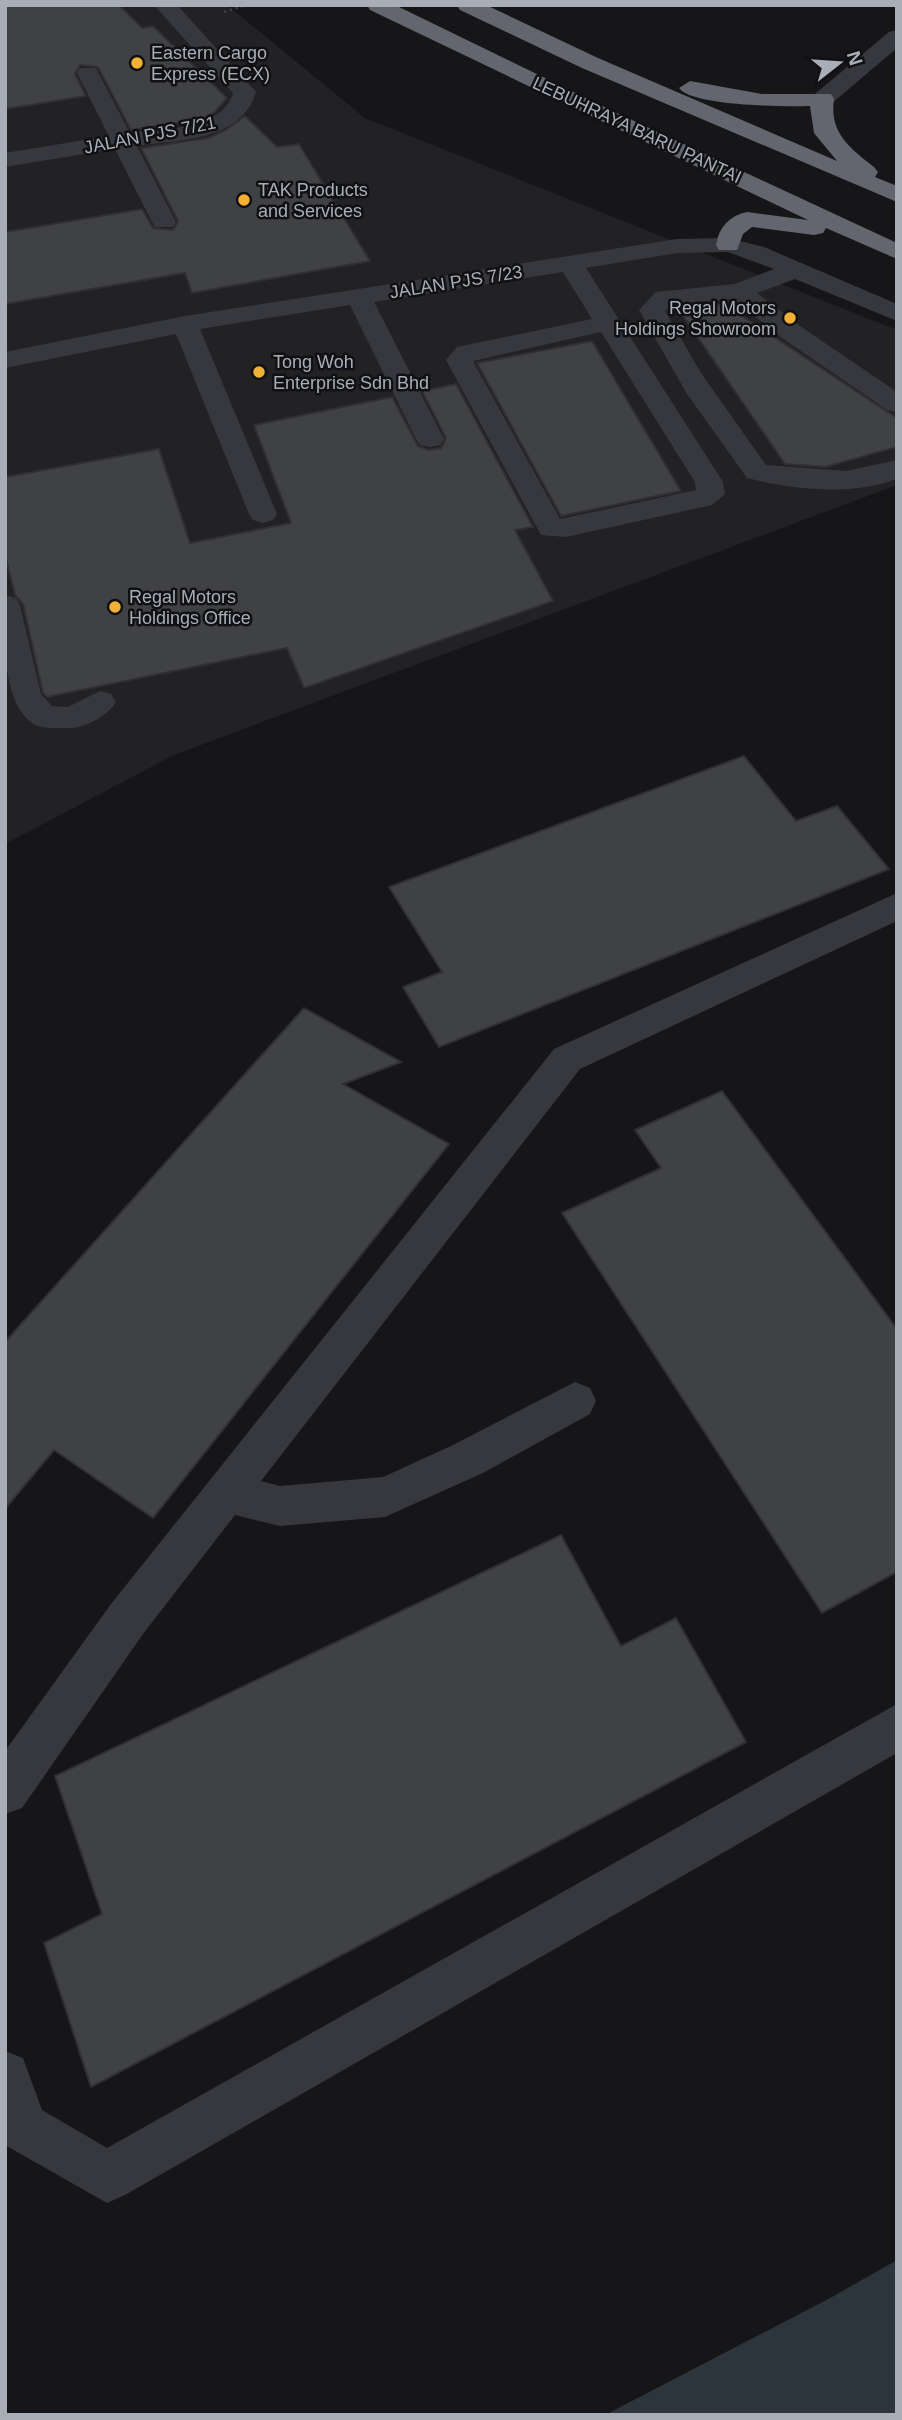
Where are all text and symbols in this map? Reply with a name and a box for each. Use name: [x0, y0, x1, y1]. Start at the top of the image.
north arrow: [804, 28, 874, 98]
place label: Eastern Cargo Express (ECX): [151, 43, 270, 84]
text: N: [843, 49, 867, 68]
marker: Eastern Cargo Express (ECX): [129, 55, 145, 71]
street label: LEBUHRAYA BARU PANTAI: [530, 73, 744, 187]
street label: JALAN PJS 7/21: [82, 112, 218, 158]
place label: TAK Products and Services: [258, 180, 368, 221]
marker: TAK Products and Services: [236, 192, 252, 208]
street label: JALAN PJS 7/23: [388, 262, 524, 302]
place label: Regal Motors Holdings Showroom: [615, 298, 776, 339]
marker: Regal Motors Holdings Showroom: [782, 310, 798, 326]
place label: Tong Woh Enterprise Sdn Bhd: [273, 352, 429, 393]
marker: Tong Woh Enterprise Sdn Bhd: [251, 364, 267, 380]
place label: Regal Motors Holdings Office: [129, 587, 251, 628]
marker: Regal Motors Holdings Office: [107, 599, 123, 615]

